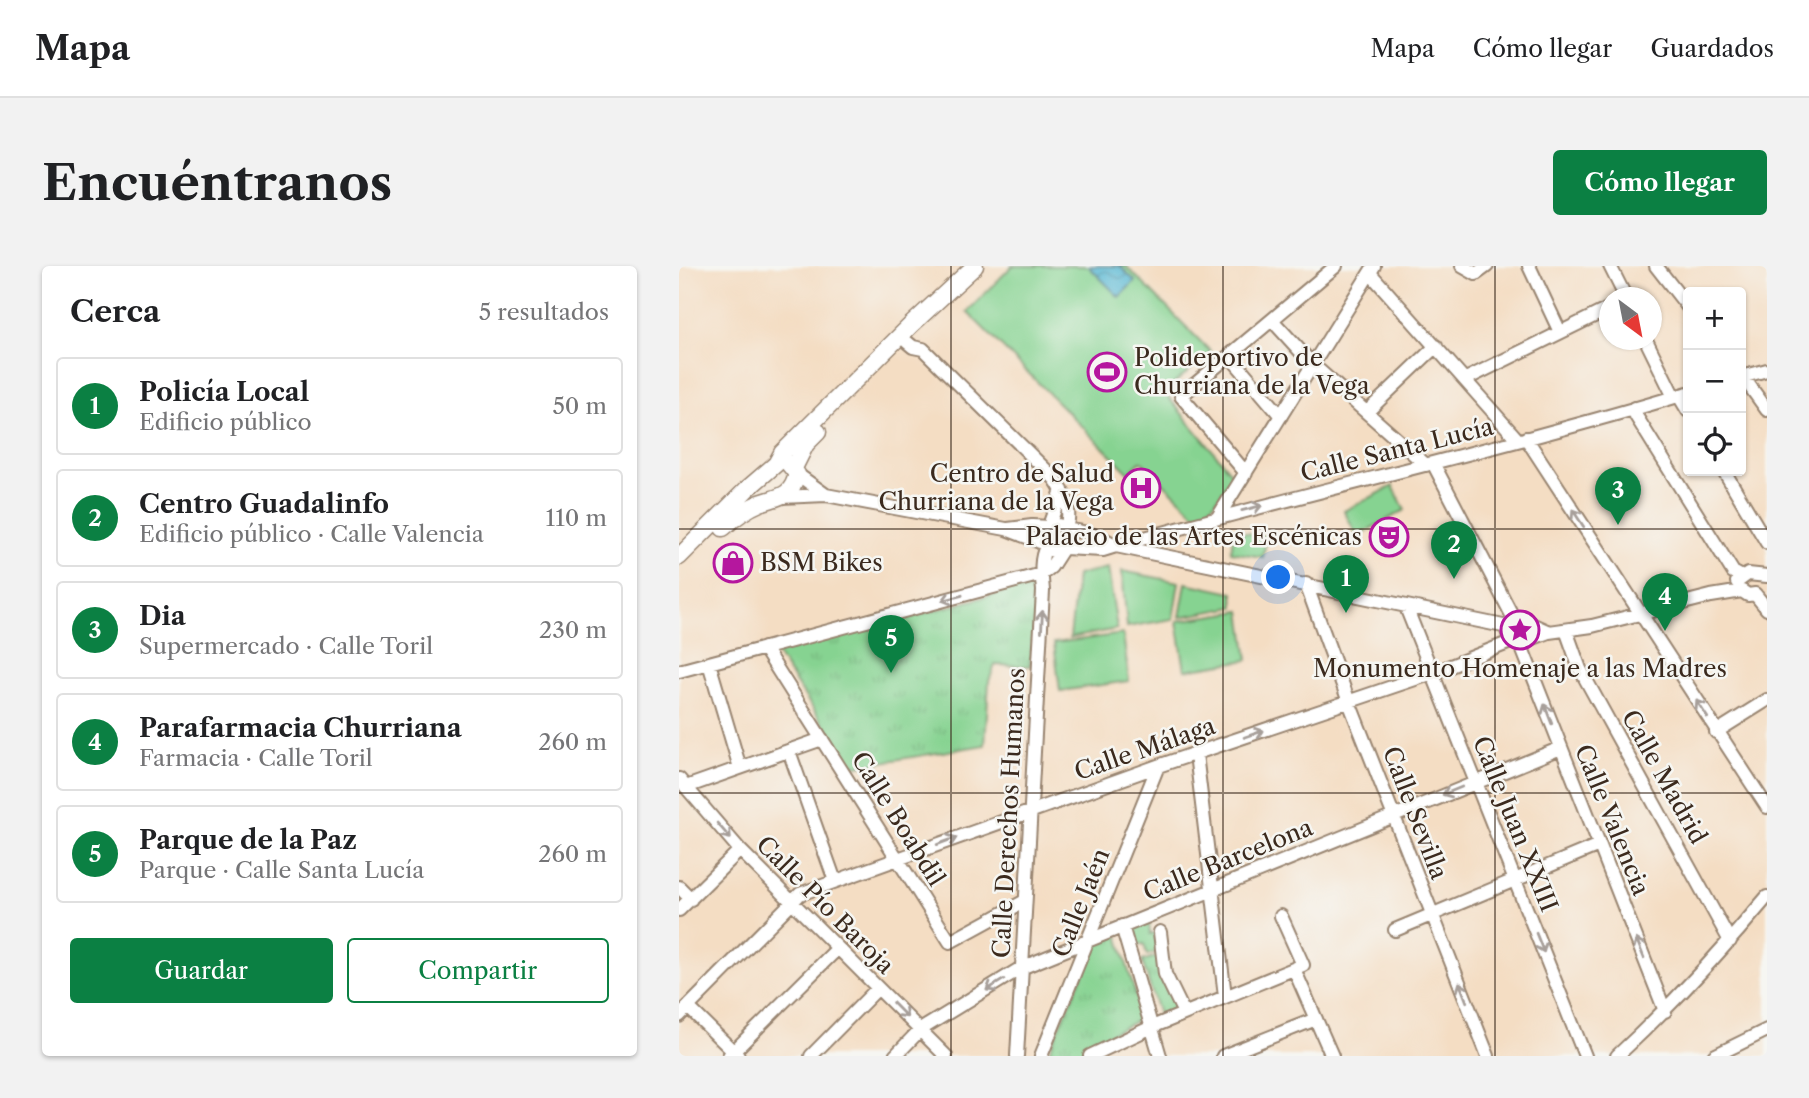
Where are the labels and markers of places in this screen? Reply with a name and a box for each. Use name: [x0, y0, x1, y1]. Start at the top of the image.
place label: Polideportivo de Churriana de la Vega: [1134, 343, 1370, 400]
sports icon: Polideportivo de Churriana de la Vega: [1086, 351, 1128, 393]
place label: Centro de Salud Churriana de la Vega: [878, 459, 1114, 516]
hospital icon: Centro de Salud Churriana de la Vega: [1120, 467, 1162, 509]
pin: 3: [1595, 467, 1641, 525]
theatre icon: Palacio de las Artes Escénicas: [1368, 516, 1410, 558]
pin: 2: [1431, 521, 1477, 579]
place label: Palacio de las Artes Escénicas: [1025, 522, 1362, 551]
shop icon: BSM Bikes: [712, 542, 754, 584]
place label: BSM Bikes: [760, 548, 883, 577]
pin: 1: [1323, 555, 1369, 613]
pin: 4: [1642, 573, 1688, 631]
place icon: Monumento Homenaje a las Madres: [1499, 609, 1541, 651]
pin: 5: [868, 615, 914, 673]
place label: Monumento Homenaje a las Madres: [1313, 654, 1727, 683]

